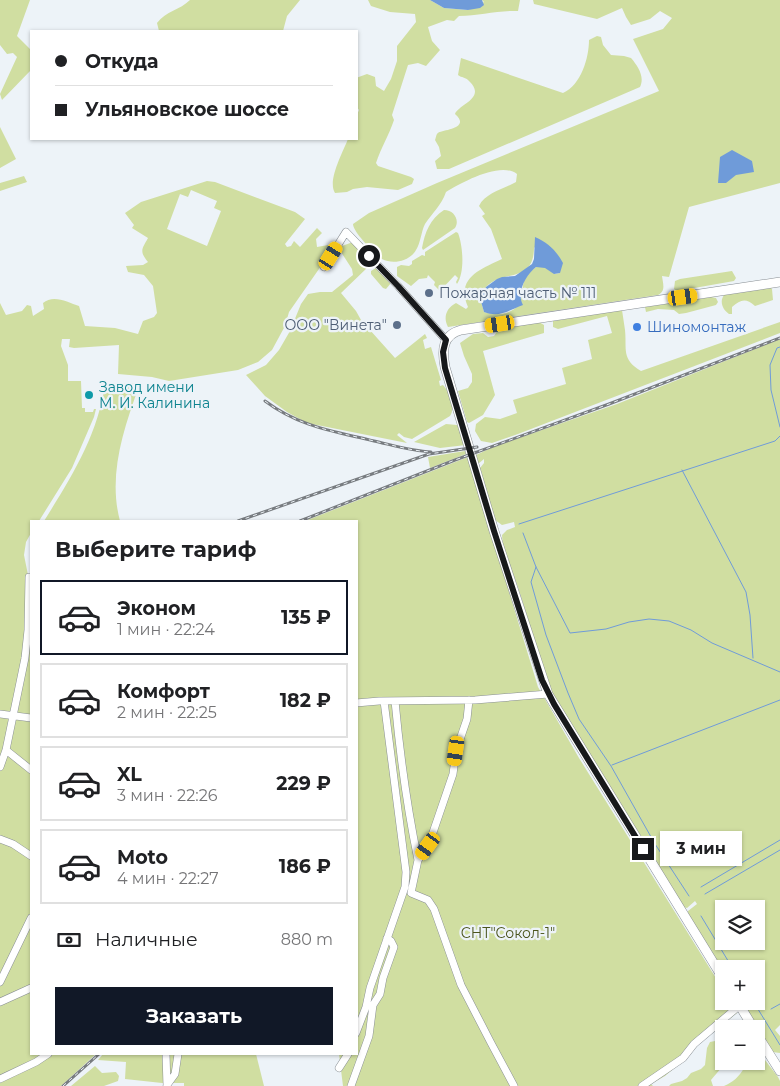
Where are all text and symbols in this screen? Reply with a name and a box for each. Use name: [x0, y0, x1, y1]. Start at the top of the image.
text: Откуда: [85, 50, 159, 73]
text: Ульяновское шоссе: [85, 98, 289, 121]
car: [316, 239, 345, 273]
route start: [358, 245, 380, 267]
place label: Пожарная часть № 111: [439, 284, 596, 302]
marker: Пожарная часть № 111: [423, 287, 435, 299]
car: [667, 287, 698, 307]
car: [484, 314, 515, 334]
place label: ООО "Винета": [284, 316, 387, 334]
place label: Шиномонтаж: [647, 318, 746, 336]
marker: ООО "Винета": [391, 319, 403, 331]
marker: Шиномонтаж: [631, 321, 643, 333]
place label: Завод имени М. И. Калинина: [99, 378, 210, 412]
marker: Завод имени М. И. Калинина: [83, 389, 95, 401]
text: Выберите тариф: [55, 536, 256, 563]
icon: car: [57, 595, 102, 640]
text: Эконом: [117, 597, 196, 620]
text: 135 ₽: [281, 606, 331, 629]
text: 1 мин · 22:24: [117, 620, 215, 639]
icon: car: [57, 678, 102, 723]
text: Комфорт: [117, 680, 210, 703]
text: 182 ₽: [280, 689, 331, 712]
text: 2 мин · 22:25: [117, 703, 217, 722]
car: [446, 735, 465, 767]
icon: car: [57, 761, 102, 806]
text: XL: [117, 763, 142, 786]
text: 229 ₽: [276, 772, 331, 795]
text: 3 мин · 22:26: [117, 786, 217, 805]
car: [413, 829, 442, 863]
callout: 3 мин: [660, 832, 743, 866]
route end: [632, 838, 654, 860]
text: 3 мин: [676, 839, 726, 858]
icon: car: [57, 844, 102, 889]
text: Moto: [117, 846, 168, 869]
text: 186 ₽: [279, 855, 331, 878]
text: 4 мин · 22:27: [117, 869, 219, 888]
map controls: [715, 900, 765, 1070]
button: layers: [715, 900, 765, 950]
park label: СНТ"Сокол-1": [461, 924, 555, 942]
icon: cash: [55, 926, 83, 954]
text: Наличные: [95, 928, 198, 951]
text: 880 m: [281, 930, 333, 949]
button: +: [715, 960, 765, 1010]
button: Заказать: [55, 987, 333, 1045]
button: −: [715, 1020, 765, 1070]

